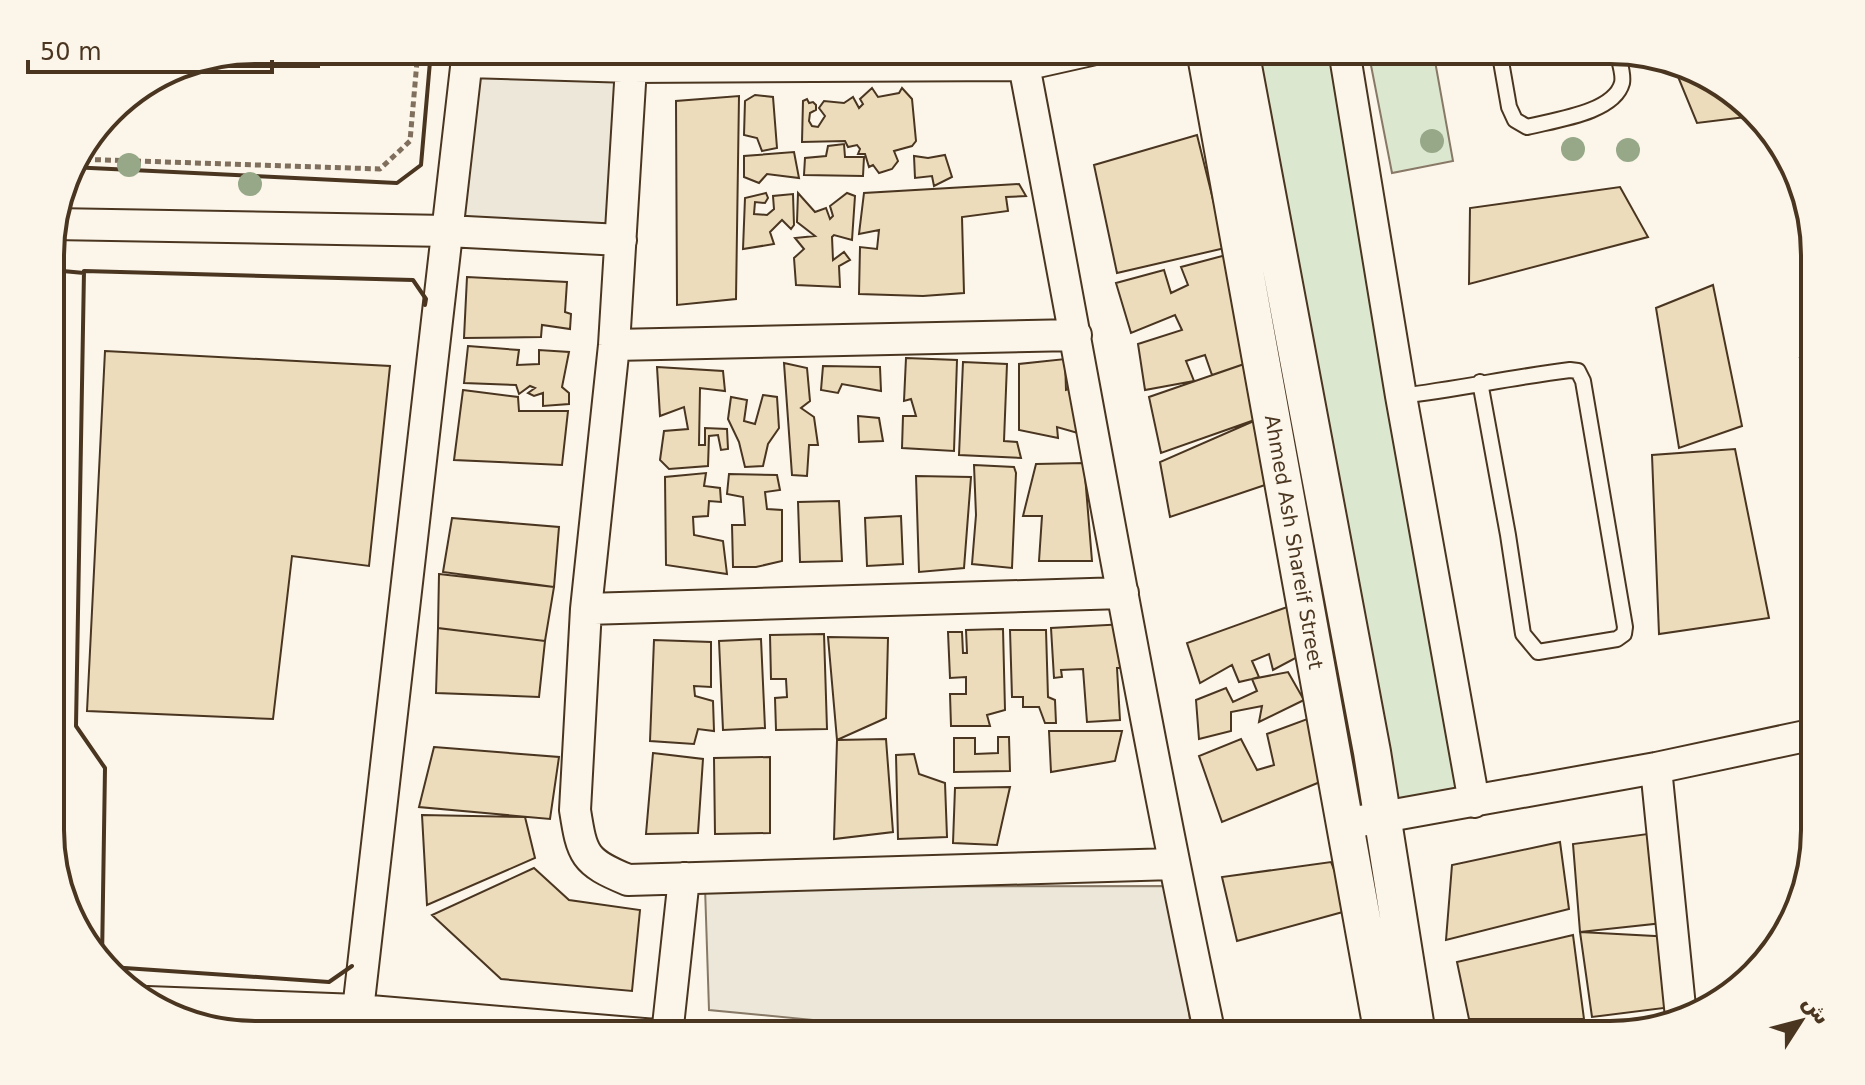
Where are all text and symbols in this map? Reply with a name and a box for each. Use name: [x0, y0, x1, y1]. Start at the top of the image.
scale bar: [28, 24, 272, 74]
text: 50 m: [40, 38, 102, 66]
street label: Ahmed Ash Shareif Street: [1260, 413, 1328, 671]
north arrow: [1761, 981, 1841, 1061]
text: ش: [1798, 990, 1836, 1029]

